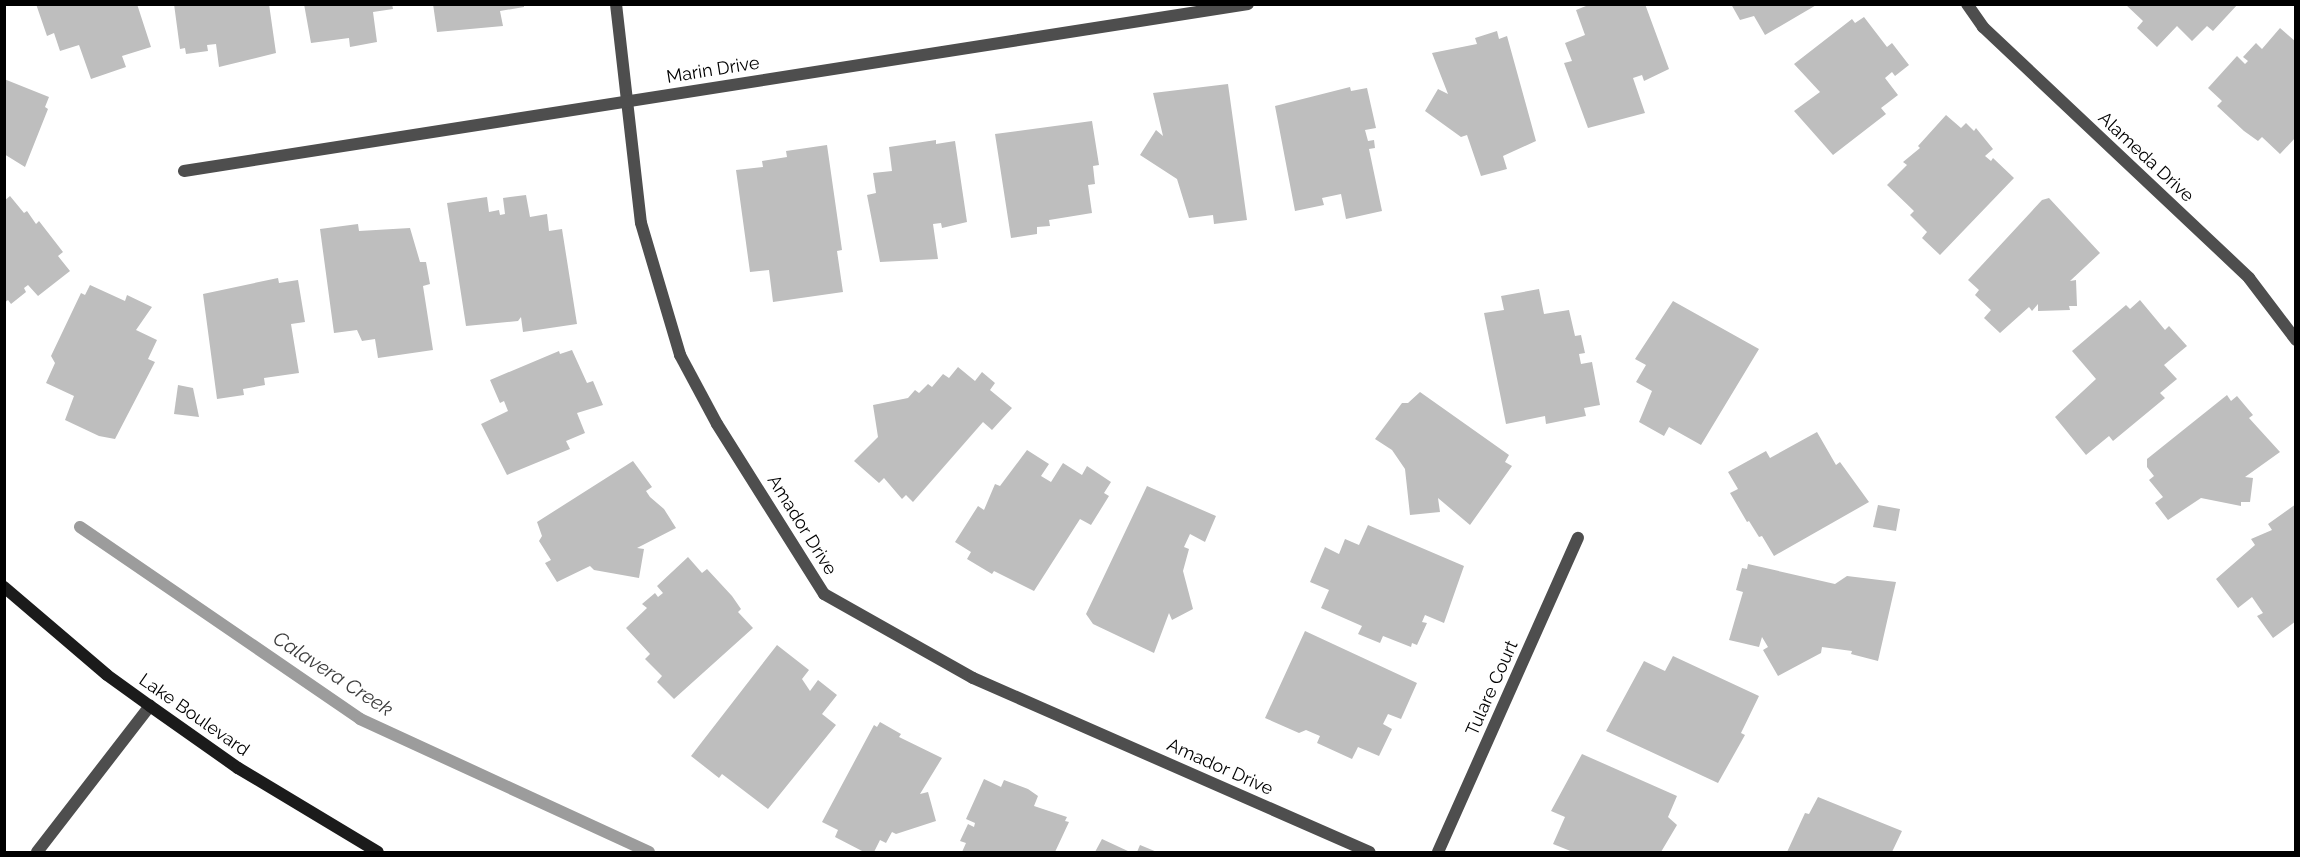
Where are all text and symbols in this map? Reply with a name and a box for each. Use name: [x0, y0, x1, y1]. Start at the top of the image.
street label: Marin Drive: [665, 52, 761, 88]
street label: Alameda Drive: [2094, 107, 2198, 207]
street label: Amador Drive: [763, 471, 841, 579]
water label: Calavera Creek: [269, 626, 397, 722]
street label: Tulare Court: [1461, 637, 1523, 739]
street label: Lake Boulevard: [135, 669, 253, 761]
street label: Amador Drive: [1163, 734, 1277, 800]

